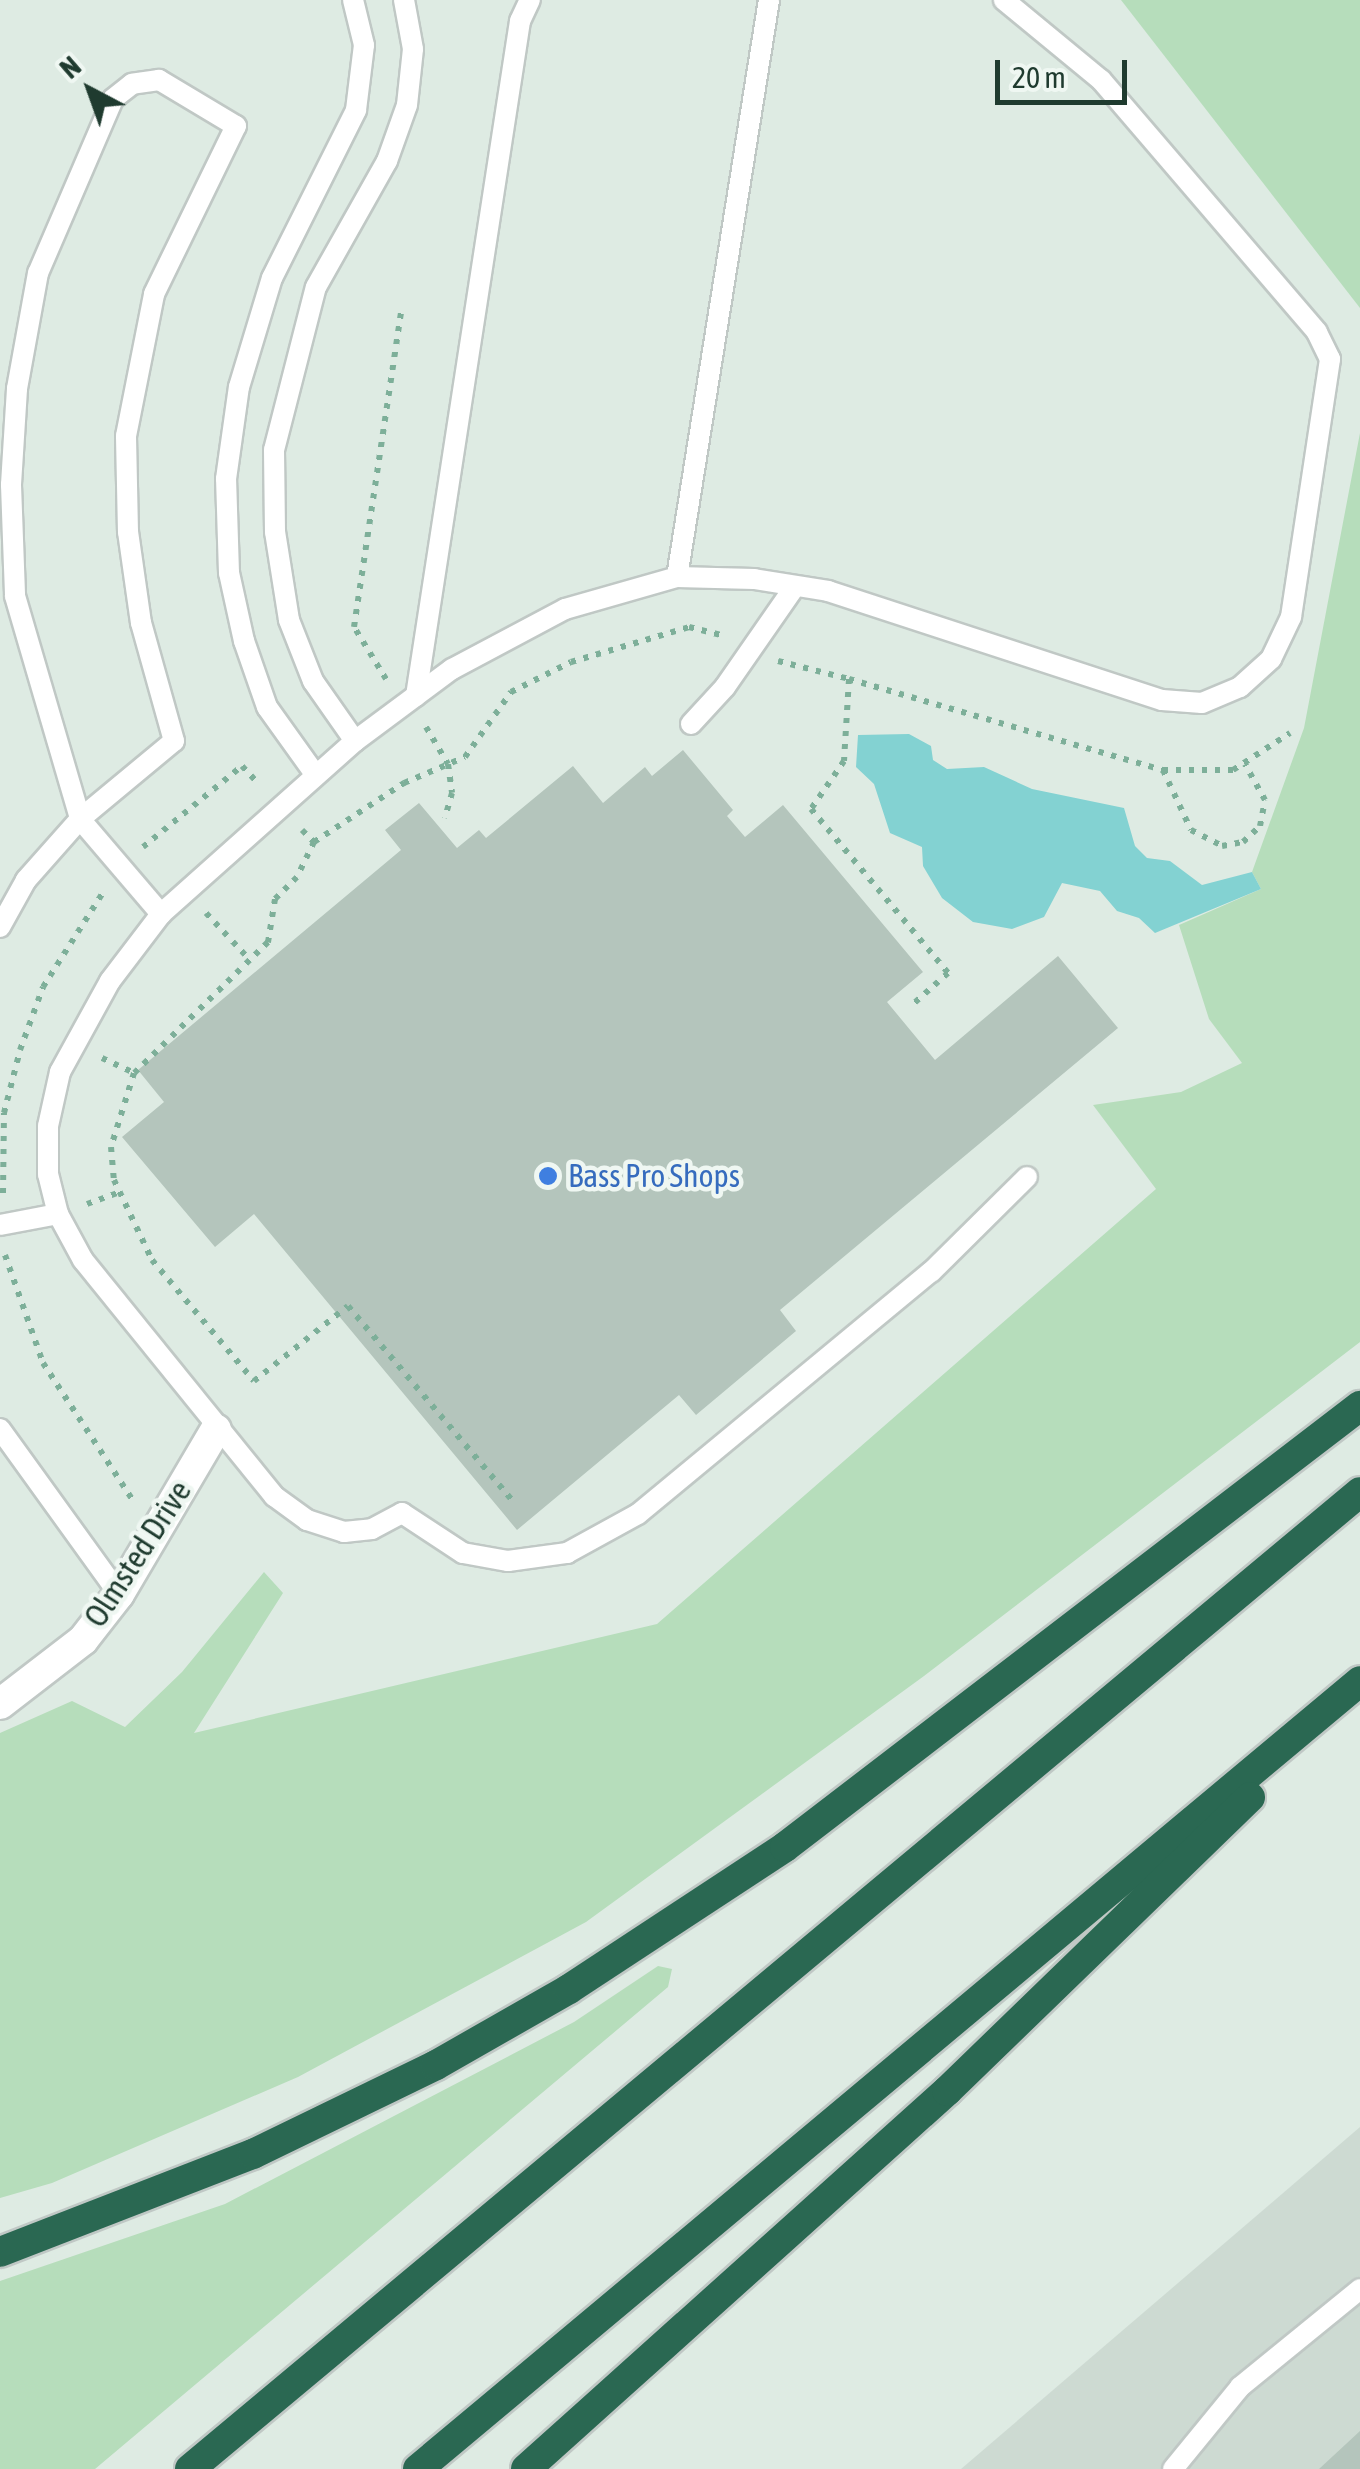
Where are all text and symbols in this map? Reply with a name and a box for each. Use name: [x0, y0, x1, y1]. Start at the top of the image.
north arrow: [40, 40, 140, 140]
scale bar: [1000, 40, 1132, 102]
text: N: [54, 50, 87, 85]
text: 20 m: [1012, 60, 1066, 94]
place label: Bass Pro Shops: [568, 1157, 740, 1195]
marker: Bass Pro Shops: [537, 1165, 559, 1187]
street label: Olmsted Drive: [77, 1474, 199, 1634]

